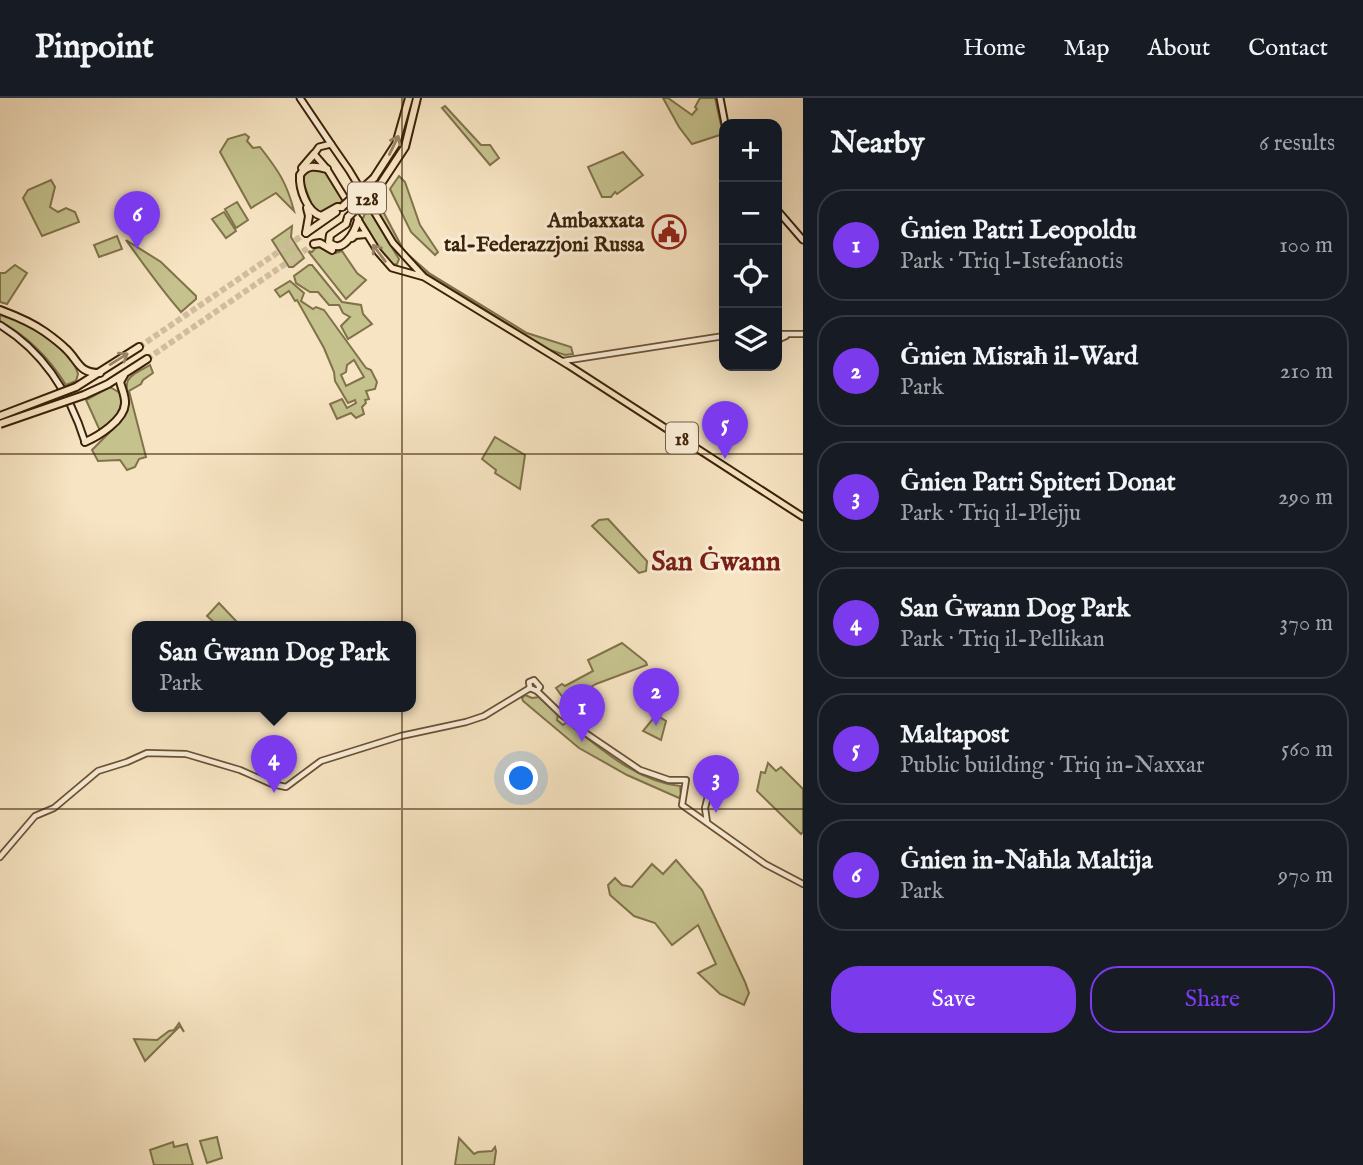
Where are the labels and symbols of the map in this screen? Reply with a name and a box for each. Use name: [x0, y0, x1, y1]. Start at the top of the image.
one-way arrow: [388, 135, 402, 156]
road number: 128: [348, 183, 386, 214]
pin: 6: [114, 191, 160, 249]
place label: Ambaxxata tal-Federazzjoni Russa: [443, 208, 645, 259]
public building icon: Ambaxxata tal-Federazzjoni Russa: [650, 213, 688, 251]
one-way arrow: [372, 244, 387, 263]
one-way arrow: [108, 352, 128, 366]
pin: 5: [702, 401, 748, 459]
road number: 18: [666, 422, 698, 454]
district label: San Ġwann: [651, 545, 781, 580]
pin: 2: [633, 668, 679, 726]
pin: 1: [559, 684, 605, 742]
pin: 4: [251, 735, 297, 793]
pin: 3: [693, 755, 739, 813]
your location: [504, 761, 538, 795]

